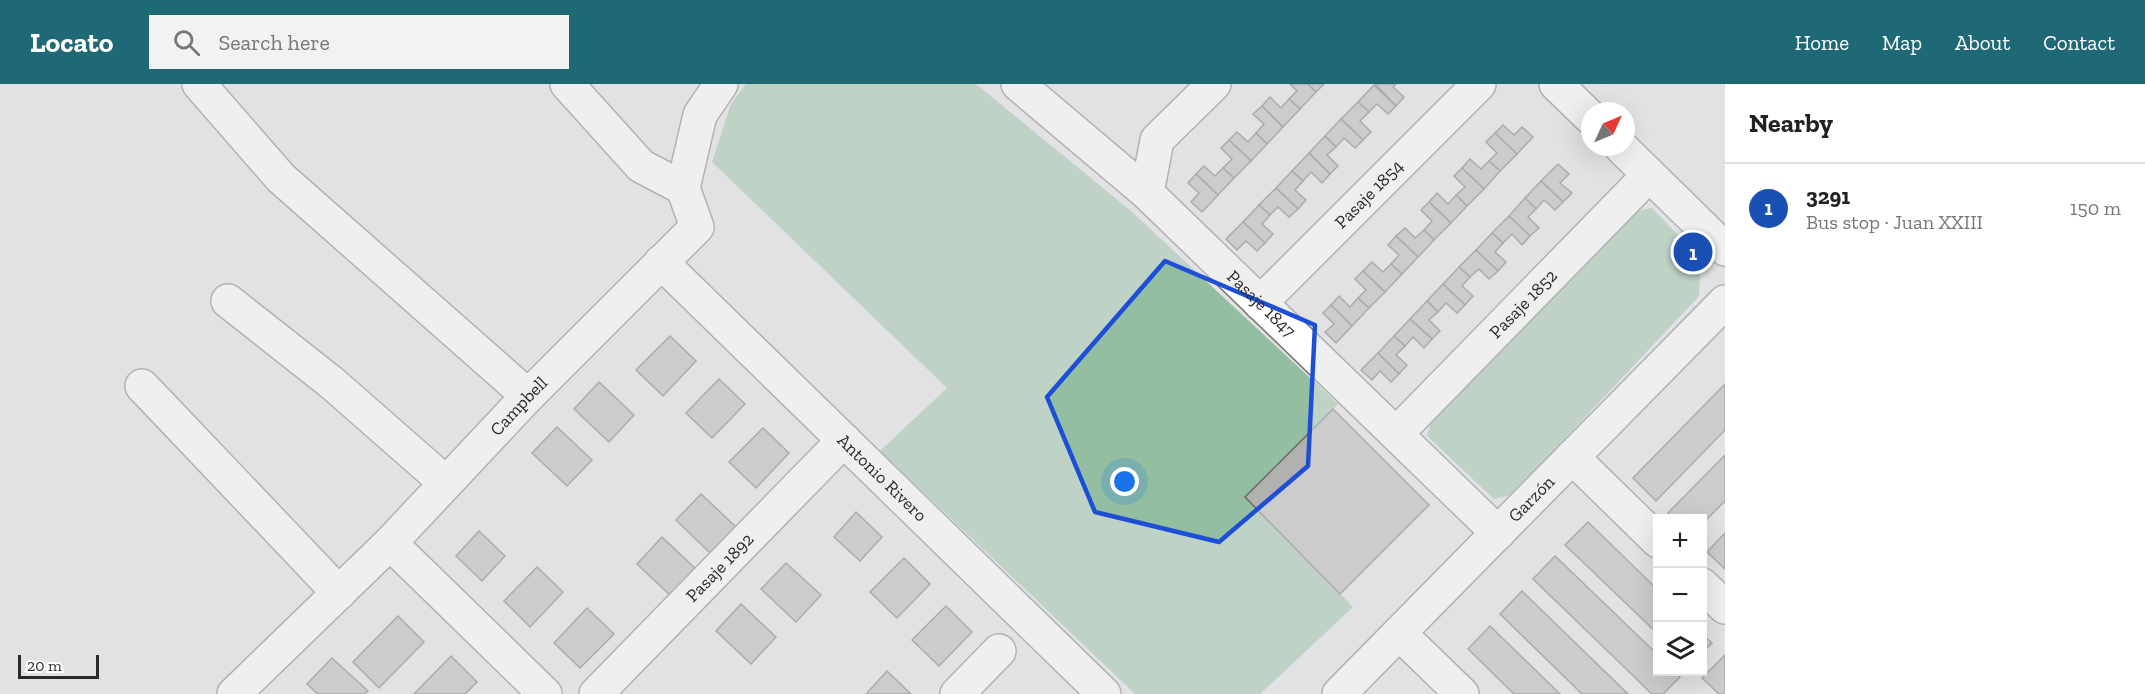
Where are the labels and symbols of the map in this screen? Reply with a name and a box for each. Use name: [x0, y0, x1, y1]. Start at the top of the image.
north arrow: [1581, 102, 1635, 156]
street label: Pasaje 1854: [1330, 155, 1408, 233]
pin: 1: [1674, 230, 1712, 274]
street label: Pasaje 1847: [1222, 265, 1301, 342]
street label: Pasaje 1852: [1485, 265, 1562, 343]
street label: Campbell: [485, 372, 552, 440]
street label: Antonio Rivero: [833, 429, 932, 526]
your location: [1110, 467, 1139, 496]
street label: Garzón: [1504, 470, 1559, 527]
street label: Pasaje 1892: [681, 528, 758, 607]
scale bar: [18, 652, 99, 680]

